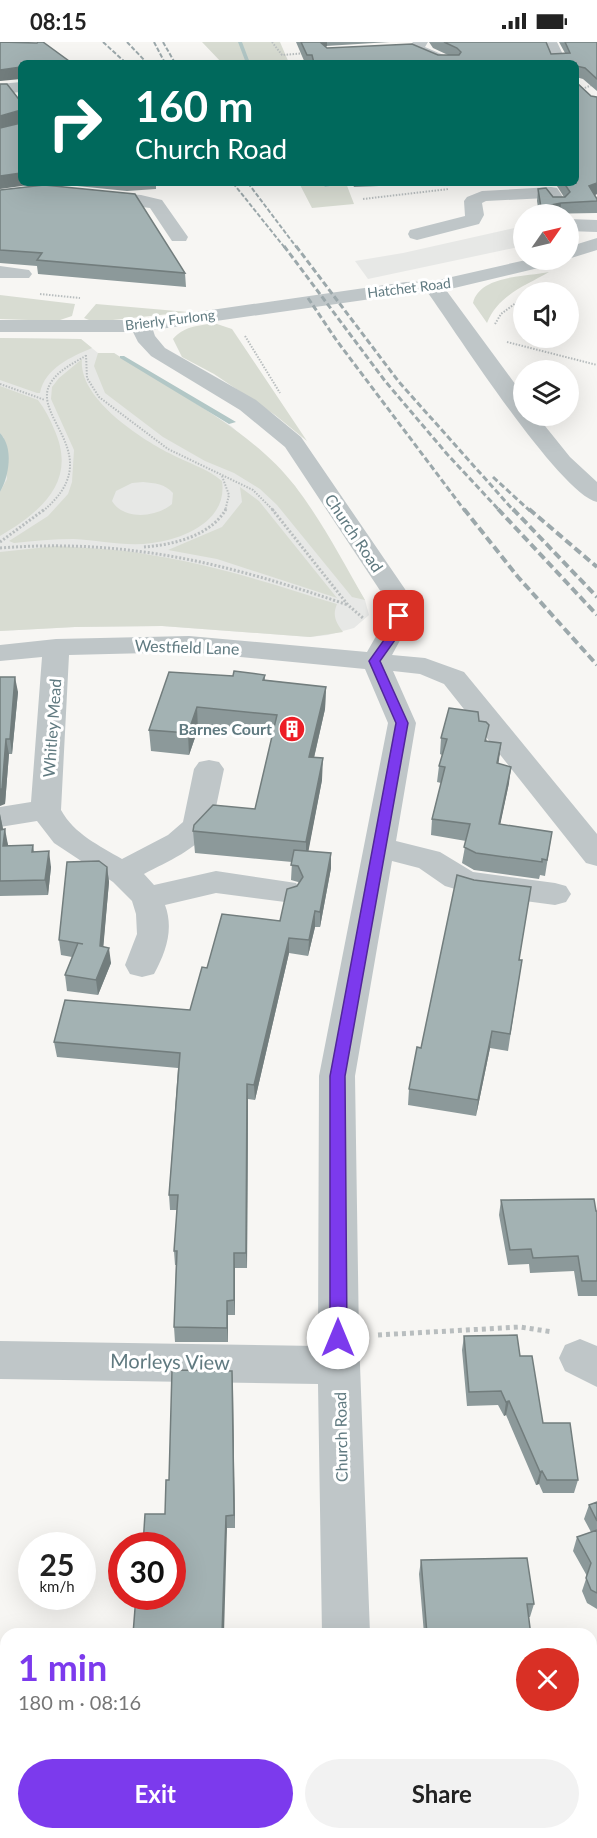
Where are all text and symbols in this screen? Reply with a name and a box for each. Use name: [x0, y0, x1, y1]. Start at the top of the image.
text: 08:15: [30, 8, 87, 35]
text: 160 m: [135, 81, 253, 131]
icon: right: [36, 84, 114, 162]
text: Church Road: [135, 132, 287, 165]
north arrow: [513, 204, 579, 270]
map controls: [513, 204, 579, 426]
street label: Hatchet Road: [366, 274, 452, 301]
button: sound: [513, 282, 579, 348]
street label: Brierly Furlong: [124, 306, 216, 333]
button: layers: [513, 360, 579, 426]
street label: Church Road: [321, 490, 388, 575]
pin: [373, 590, 424, 641]
icon: arrive: [382, 599, 415, 632]
street label: Westfield Lane: [134, 635, 240, 658]
street label: Whitley Mead: [39, 678, 64, 778]
building icon: Barnes Court: [277, 714, 307, 744]
place label: Barnes Court: [178, 719, 272, 738]
position arrow: [306, 1306, 370, 1370]
street label: Morleys View: [110, 1348, 230, 1374]
street label: Church Road: [330, 1392, 351, 1482]
speed limit sign: 30: [108, 1532, 186, 1610]
text: 25: [40, 1546, 74, 1582]
text: km/h: [39, 1577, 75, 1595]
text: 1 min: [18, 1645, 107, 1689]
button: close: [516, 1648, 579, 1711]
text: 180 m · 08:16: [18, 1690, 141, 1714]
button: Exit: [18, 1759, 293, 1828]
button: Share: [305, 1759, 579, 1828]

